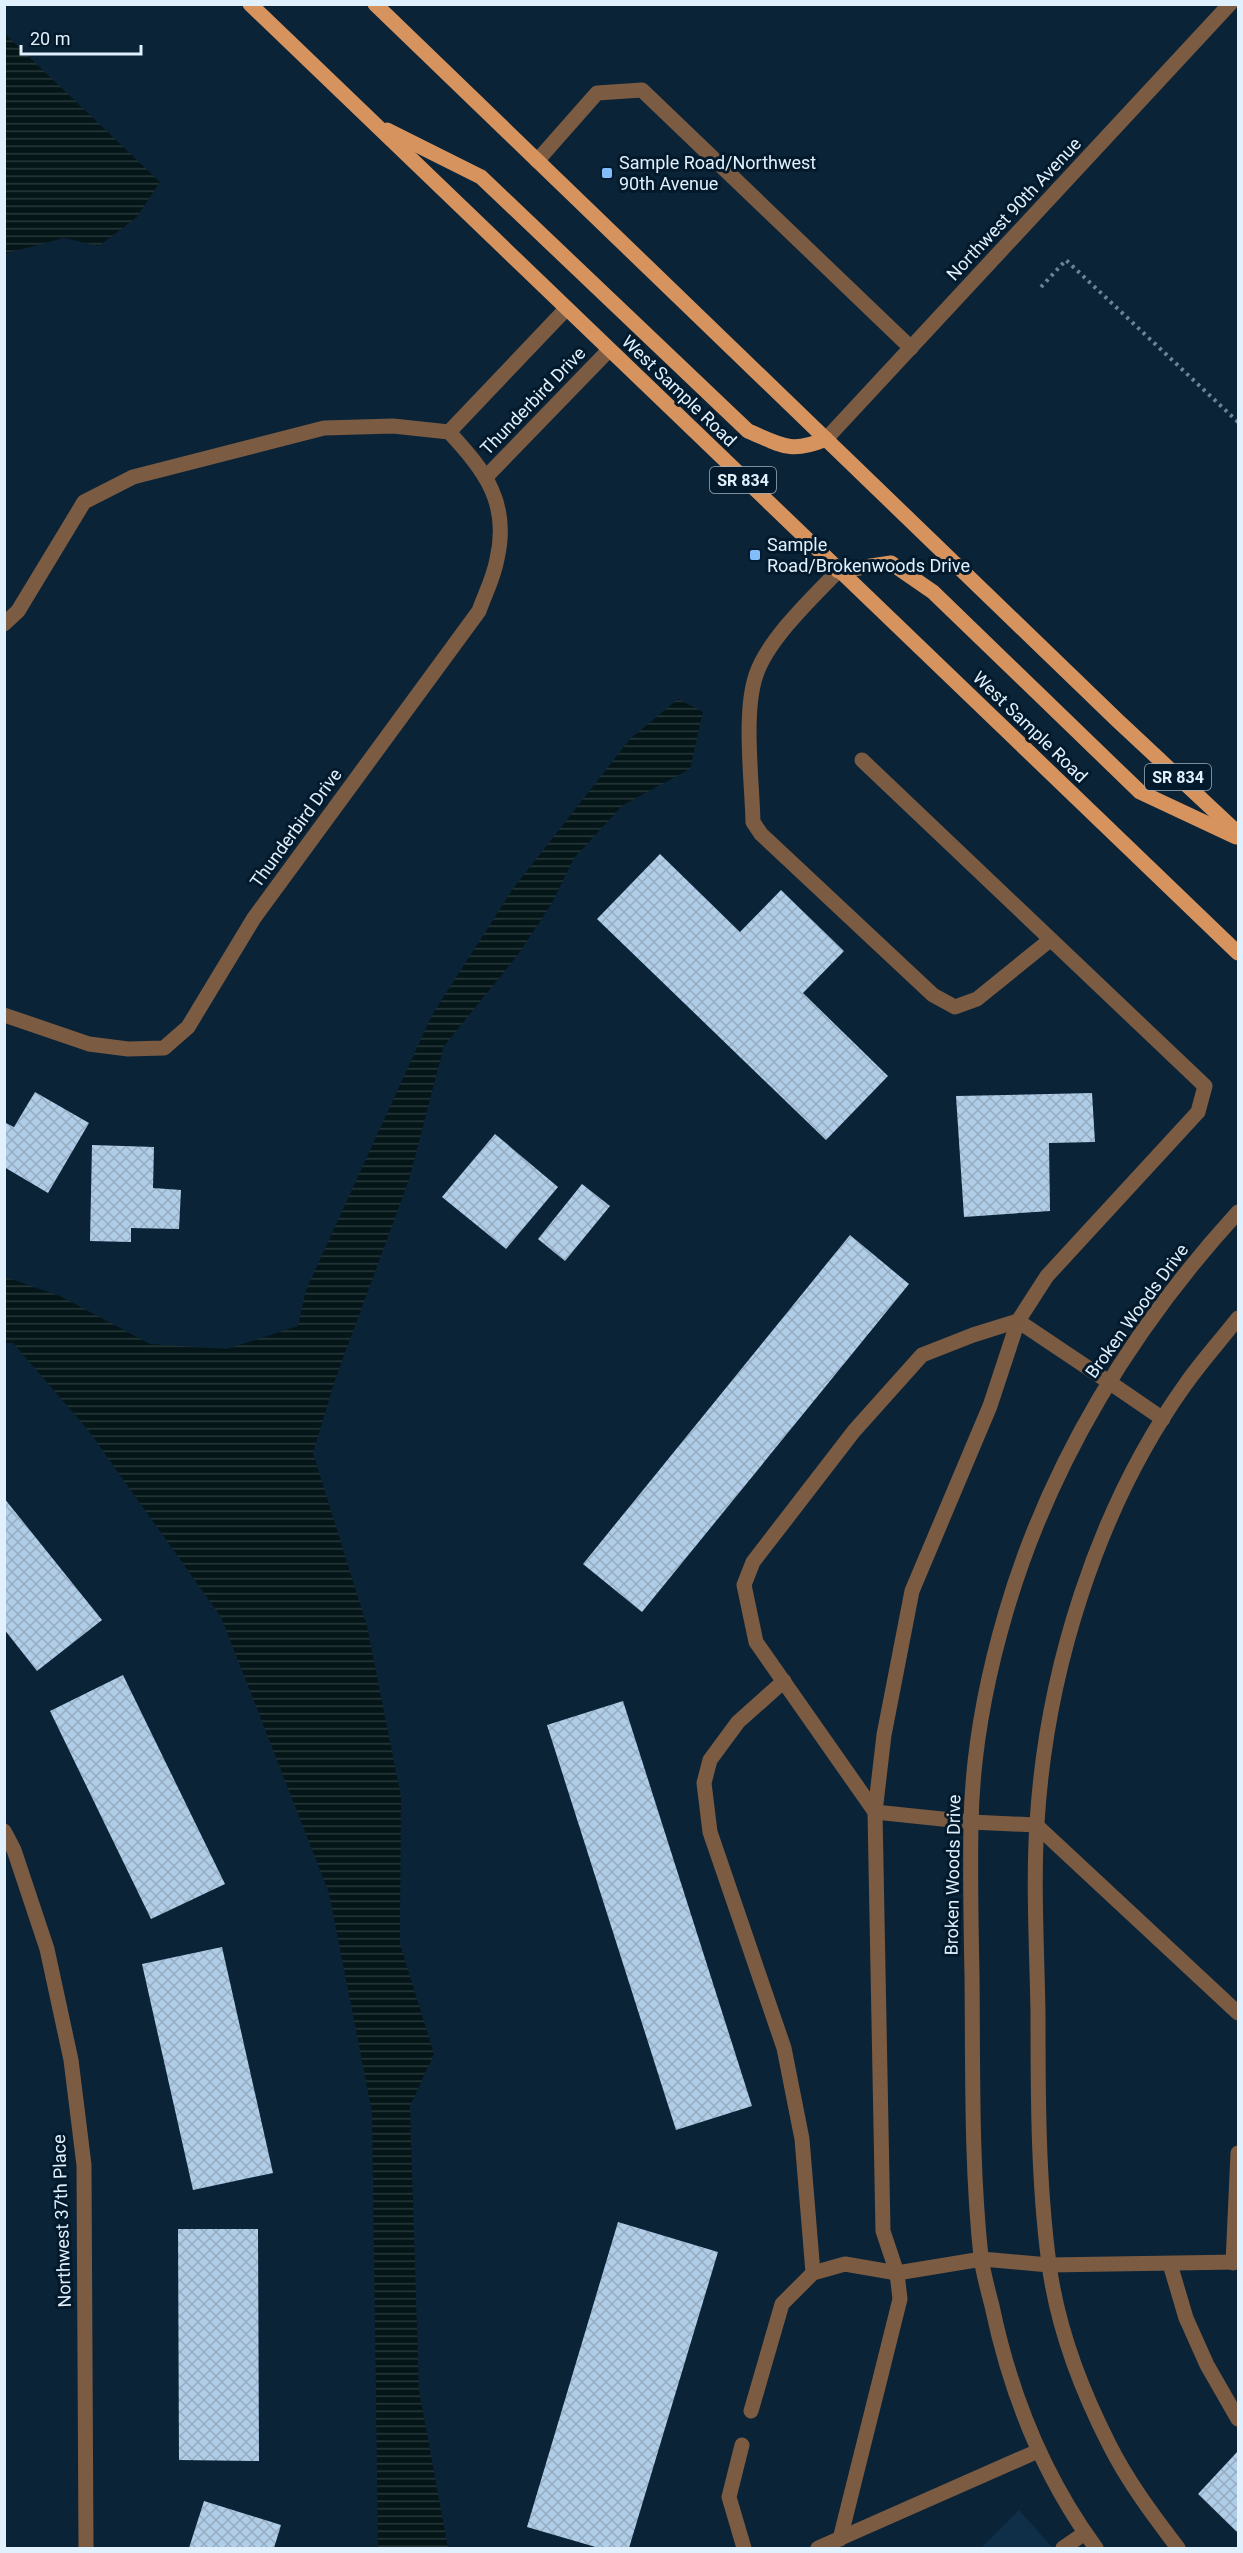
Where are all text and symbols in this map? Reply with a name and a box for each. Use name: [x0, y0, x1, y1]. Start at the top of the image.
scale bar: [21, 18, 141, 56]
text: 20 m: [30, 28, 70, 49]
street label: Northwest 90th Avenue: [942, 133, 1085, 284]
place label: Sample Road/Northwest 90th Avenue: [619, 152, 816, 194]
marker: Sample Road/Northwest 90th Avenue: [600, 166, 614, 180]
street label: West Sample Road: [618, 331, 741, 451]
street label: Thunderbird Drive: [476, 342, 589, 459]
road number: SR 834: [710, 467, 776, 493]
place label: Sample Road/Brokenwoods Drive: [767, 534, 970, 576]
marker: Sample Road/Brokenwoods Drive: [748, 548, 762, 562]
street label: West Sample Road: [969, 667, 1092, 787]
street label: Thunderbird Drive: [245, 764, 346, 891]
road number: SR 834: [1145, 764, 1211, 790]
street label: Broken Woods Drive: [1081, 1239, 1192, 1382]
street label: Broken Woods Drive: [941, 1794, 964, 1956]
street label: Northwest 37th Place: [48, 2134, 75, 2308]

